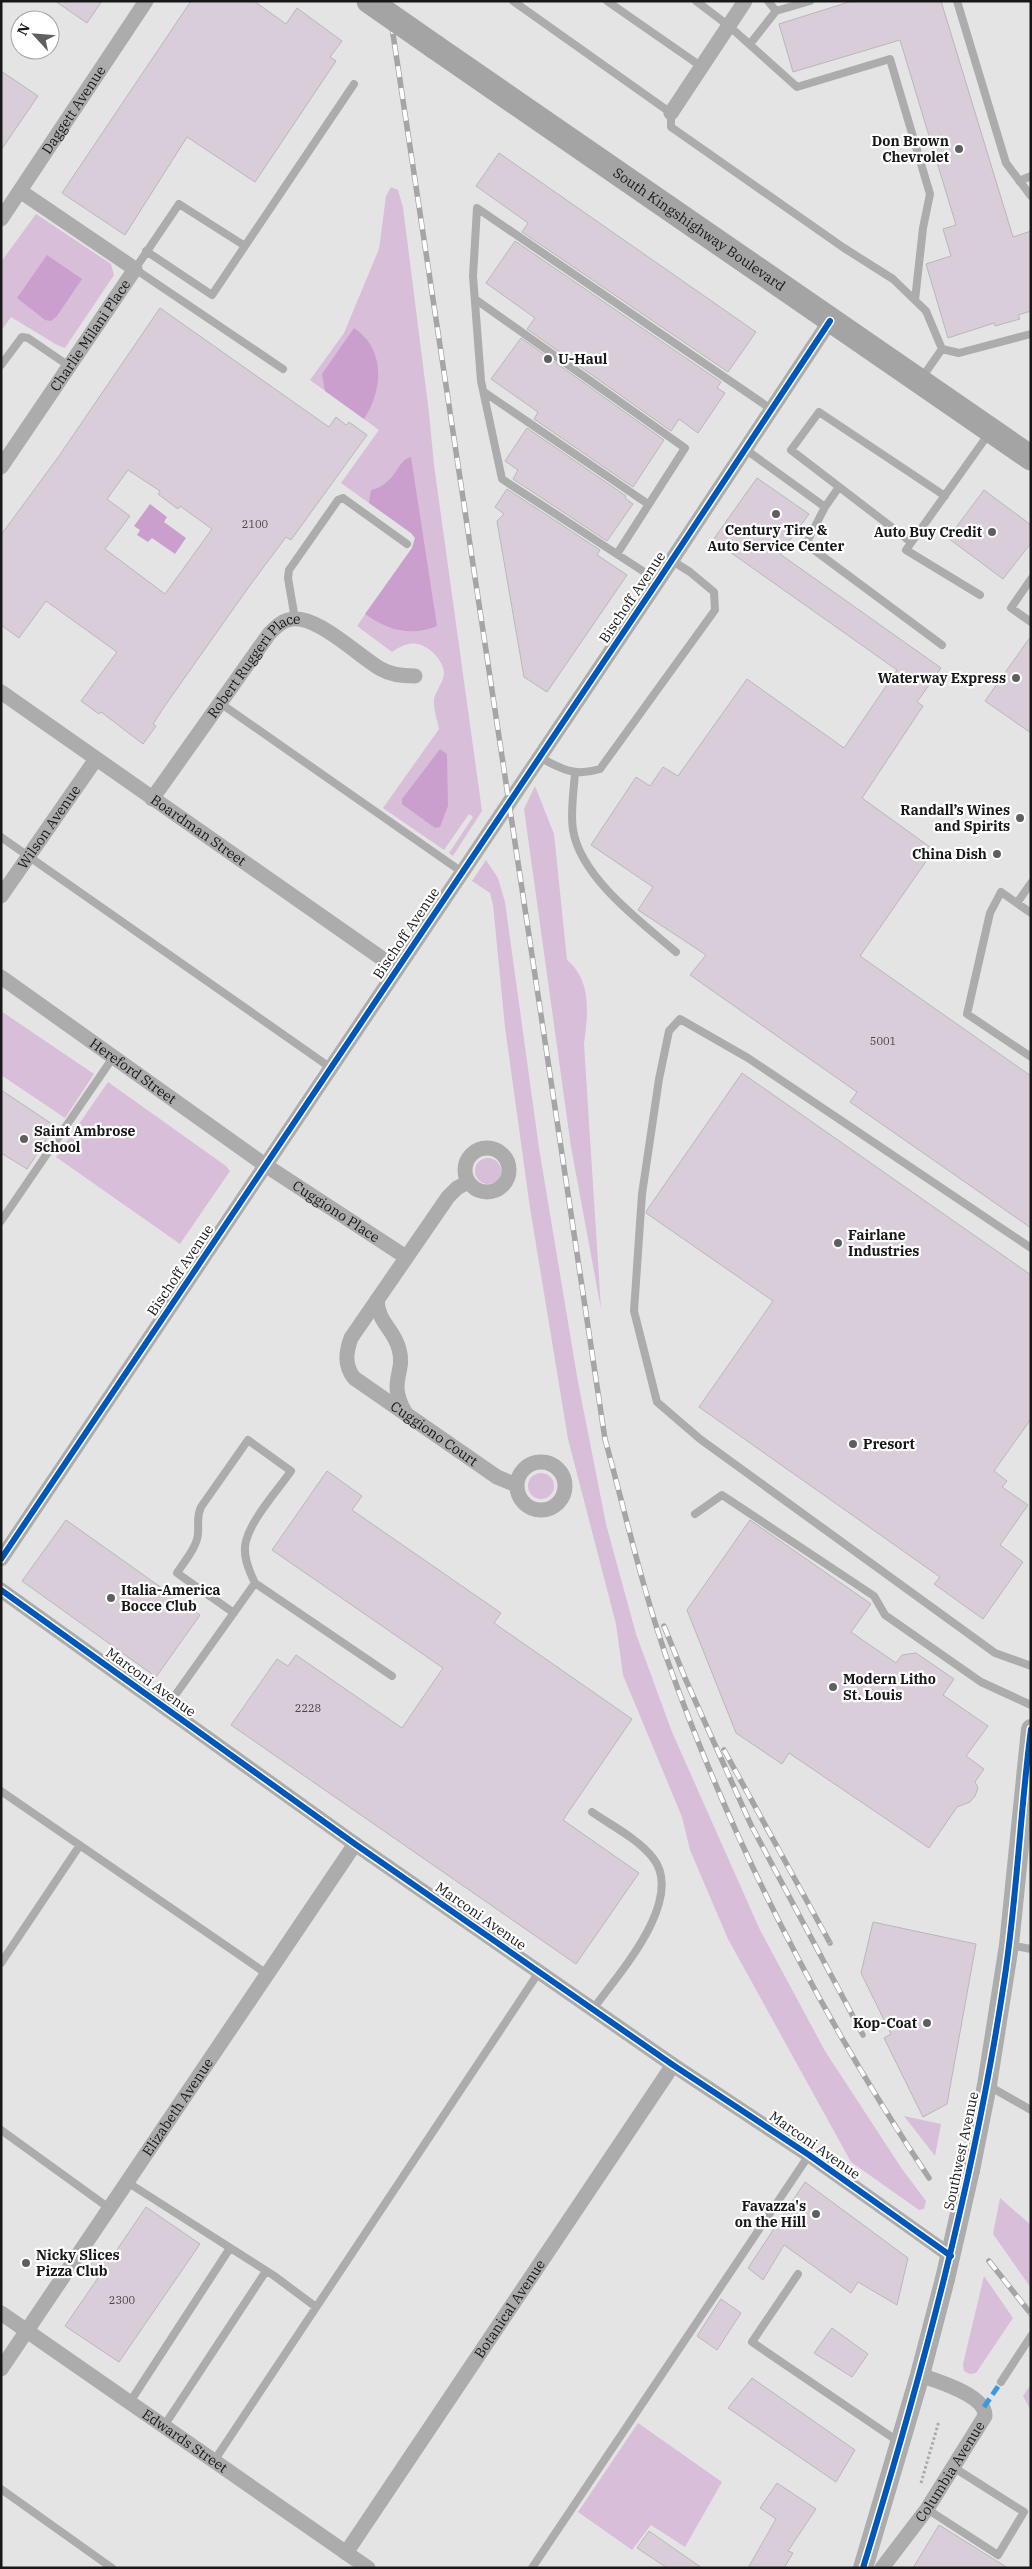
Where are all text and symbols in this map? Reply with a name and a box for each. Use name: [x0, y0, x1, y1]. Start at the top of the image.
north arrow: [10, 10, 60, 60]
text: N: [13, 20, 34, 38]
street label: Daggett Avenue: [38, 62, 109, 158]
place label: Don Brown Chevrolet: [872, 132, 949, 166]
marker: Don Brown Chevrolet: [953, 143, 965, 155]
street label: South Kingshighway Boulevard: [610, 164, 789, 295]
street label: Charlie Milani Place: [46, 276, 134, 395]
place label: U-Haul: [558, 350, 608, 368]
marker: U-Haul: [542, 353, 554, 365]
marker: Century Tire & Auto Service Center: [770, 508, 782, 520]
house number: 2100: [242, 517, 269, 531]
place label: Century Tire & Auto Service Center: [708, 521, 845, 555]
place label: Auto Buy Credit: [874, 523, 982, 541]
marker: Auto Buy Credit: [986, 526, 998, 538]
street label: Bischoff Avenue: [595, 548, 669, 646]
street label: Robert Ruggeri Place: [203, 610, 301, 722]
place label: Waterway Express: [878, 669, 1006, 687]
marker: Waterway Express: [1010, 672, 1022, 684]
street label: Wilson Avenue: [13, 782, 84, 872]
street label: Boardman Street: [147, 791, 250, 870]
place label: Randall’s Wines and Spirits: [900, 801, 1010, 835]
marker: Randall’s Wines and Spirits: [1014, 812, 1026, 824]
place label: China Dish: [912, 845, 987, 863]
marker: China Dish: [991, 848, 1003, 860]
street label: Bischoff Avenue: [369, 884, 443, 982]
street label: Hereford Street: [86, 1034, 180, 1108]
house number: 5001: [870, 1034, 896, 1048]
place label: Saint Ambrose School: [34, 1122, 136, 1156]
marker: Saint Ambrose School: [18, 1133, 30, 1145]
street label: Cuggiono Place: [289, 1176, 383, 1246]
street label: Bischoff Avenue: [143, 1221, 217, 1319]
place label: Fairlane Industries: [848, 1226, 919, 1260]
marker: Fairlane Industries: [832, 1237, 844, 1249]
street label: Cuggiono Court: [387, 1397, 481, 1470]
place label: Presort: [863, 1435, 915, 1453]
marker: Presort: [847, 1438, 859, 1450]
place label: Italia-America Bocce Club: [121, 1581, 220, 1615]
marker: Italia-America Bocce Club: [105, 1592, 117, 1604]
street label: Marconi Avenue: [102, 1643, 200, 1721]
place label: Modern Litho St. Louis: [843, 1670, 936, 1704]
marker: Modern Litho St. Louis: [827, 1681, 839, 1693]
house number: 2228: [295, 1701, 321, 1715]
street label: Marconi Avenue: [432, 1878, 530, 1954]
place label: Kop-Coat: [853, 2014, 917, 2032]
marker: Kop-Coat: [921, 2017, 933, 2029]
street label: Elizabeth Avenue: [138, 2054, 217, 2159]
street label: Southwest Avenue: [940, 2090, 982, 2212]
street label: Marconi Avenue: [766, 2107, 864, 2183]
place label: Favazza's on the Hill: [735, 2197, 806, 2231]
marker: Favazza's on the Hill: [810, 2208, 822, 2220]
place label: Nicky Slices Pizza Club: [36, 2246, 120, 2280]
street label: Botanical Avenue: [470, 2256, 549, 2361]
marker: Nicky Slices Pizza Club: [20, 2257, 32, 2269]
house number: 2300: [109, 2293, 136, 2307]
street label: Edwards Street: [139, 2405, 231, 2477]
street label: Columbia Avenue: [911, 2418, 989, 2526]

